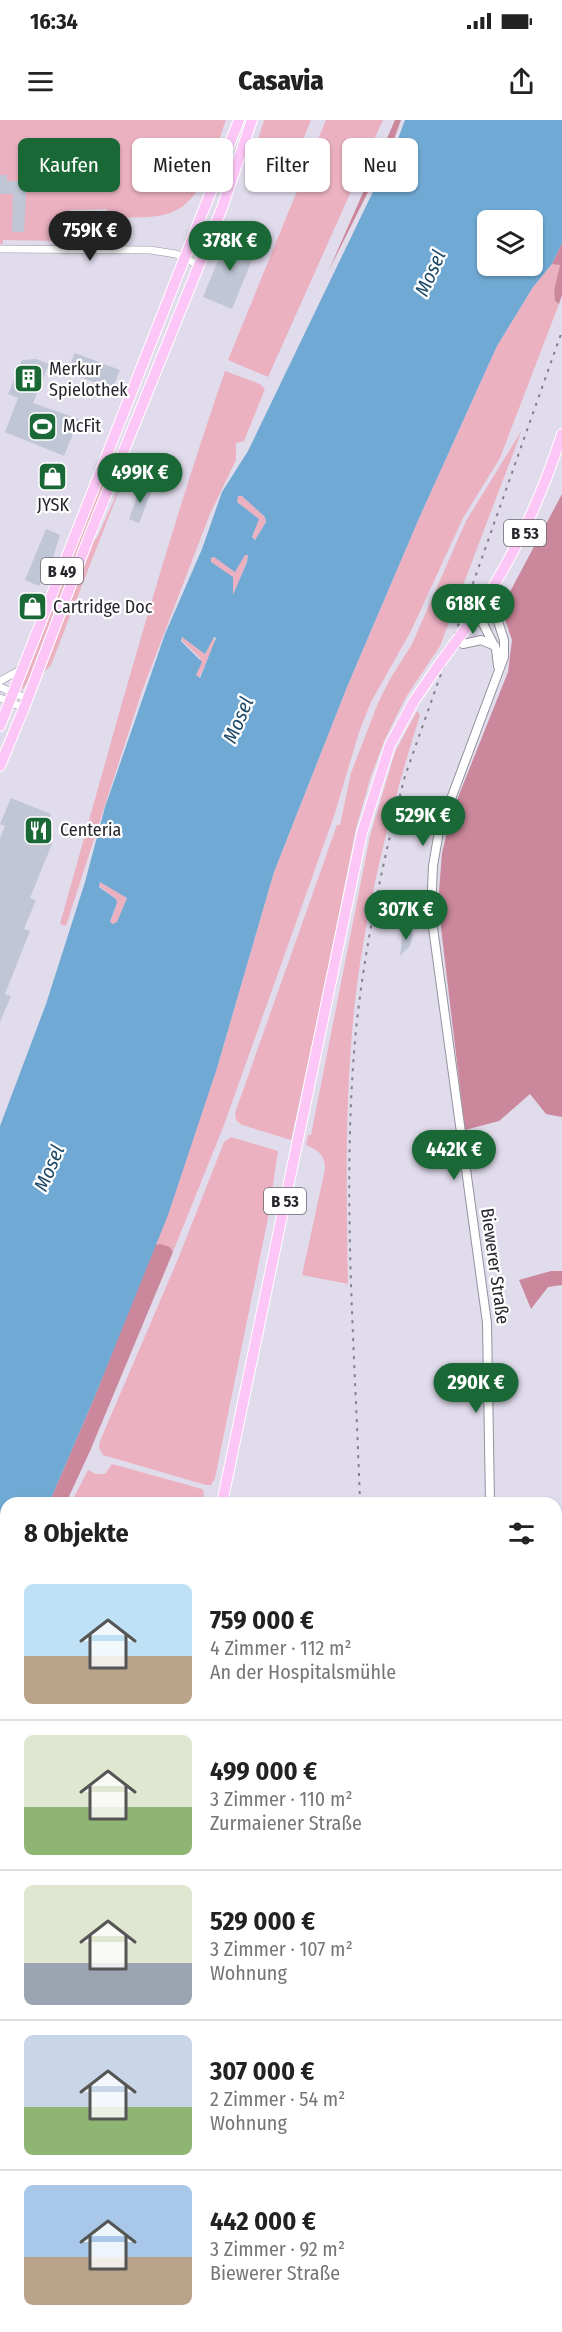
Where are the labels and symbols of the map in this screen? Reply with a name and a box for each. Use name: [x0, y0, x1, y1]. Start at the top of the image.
pin: 759K €: [41, 211, 139, 262]
pin: 378K €: [181, 221, 279, 272]
water label: Mosel: [409, 246, 451, 300]
place label: Merkur Spielothek: [49, 358, 128, 401]
building icon: Merkur Spielothek: [12, 363, 44, 395]
sports icon: McFit: [26, 410, 58, 442]
place label: McFit: [63, 415, 101, 437]
pin: 499K €: [91, 453, 189, 504]
shop icon: JYSK: [37, 460, 69, 492]
place label: JYSK: [37, 494, 69, 516]
road number: B 53: [504, 520, 546, 546]
road number: B 49: [41, 558, 83, 584]
pin: 618K €: [424, 584, 522, 635]
shop icon: Cartridge Doc: [16, 591, 48, 623]
place label: Cartridge Doc: [53, 596, 153, 618]
water label: Mosel: [218, 693, 258, 747]
pin: 529K €: [374, 796, 472, 847]
restaurant icon: Centeria: [23, 814, 55, 846]
place label: Centeria: [60, 819, 121, 841]
pin: 307K €: [357, 890, 455, 941]
pin: 442K €: [405, 1130, 503, 1181]
water label: Mosel: [29, 1141, 69, 1195]
road number: B 53: [264, 1188, 306, 1214]
street label: Biewerer Straße: [476, 1207, 514, 1326]
pin: 290K €: [427, 1363, 525, 1414]

